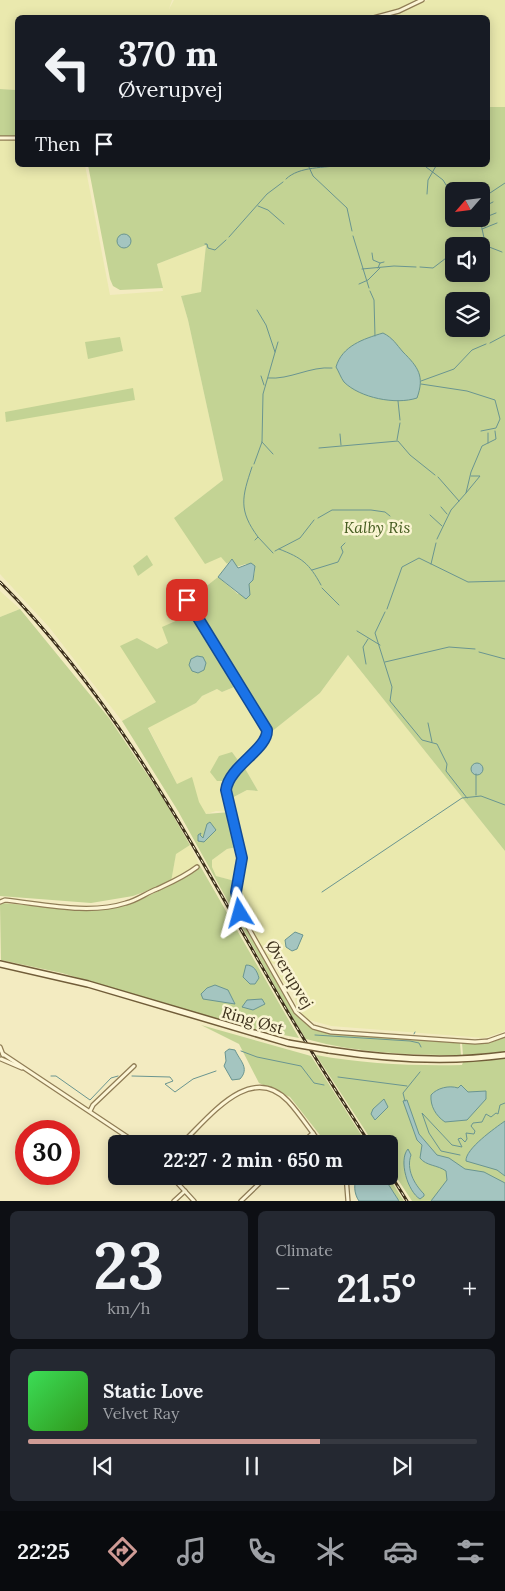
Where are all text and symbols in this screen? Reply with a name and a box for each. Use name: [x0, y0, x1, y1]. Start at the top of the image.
text: 370 m: [118, 31, 218, 76]
icon: left: [35, 35, 100, 100]
text: Øverupvej: [118, 75, 223, 103]
icon: arrive: [90, 130, 118, 158]
text: Then: [35, 132, 80, 156]
north arrow: [445, 182, 490, 228]
map controls: [445, 182, 490, 337]
button: sound: [445, 237, 490, 282]
button: layers: [445, 292, 490, 337]
park label: Kalby Ris: [344, 517, 410, 537]
pin: [166, 579, 208, 621]
icon: arrive: [173, 586, 201, 614]
position arrow: [213, 886, 265, 938]
street label: Øverupvej: [262, 936, 318, 1012]
street label: Ring Øst: [220, 1002, 287, 1039]
speed limit sign: 30: [15, 1120, 80, 1185]
text: 22:27 · 2 min · 650 m: [163, 1148, 343, 1172]
text: 23: [93, 1224, 164, 1307]
text: Climate: [276, 1240, 333, 1260]
text: 21.5°: [336, 1264, 416, 1312]
text: −: [276, 1271, 290, 1307]
text: +: [462, 1271, 477, 1307]
text: km/h: [107, 1298, 150, 1318]
text: Static Love: [103, 1379, 203, 1403]
text: Velvet Ray: [103, 1403, 179, 1423]
icon: previous: [89, 1452, 117, 1480]
icon: pause: [238, 1452, 266, 1480]
icon: next: [388, 1452, 416, 1480]
icon: directions: [105, 1534, 140, 1569]
icon: music: [174, 1534, 209, 1569]
icon: phone: [244, 1534, 279, 1569]
icon: climate: [313, 1534, 348, 1569]
icon: car: [383, 1534, 418, 1569]
icon: filters: [453, 1534, 488, 1569]
text: 22:25: [17, 1537, 70, 1565]

